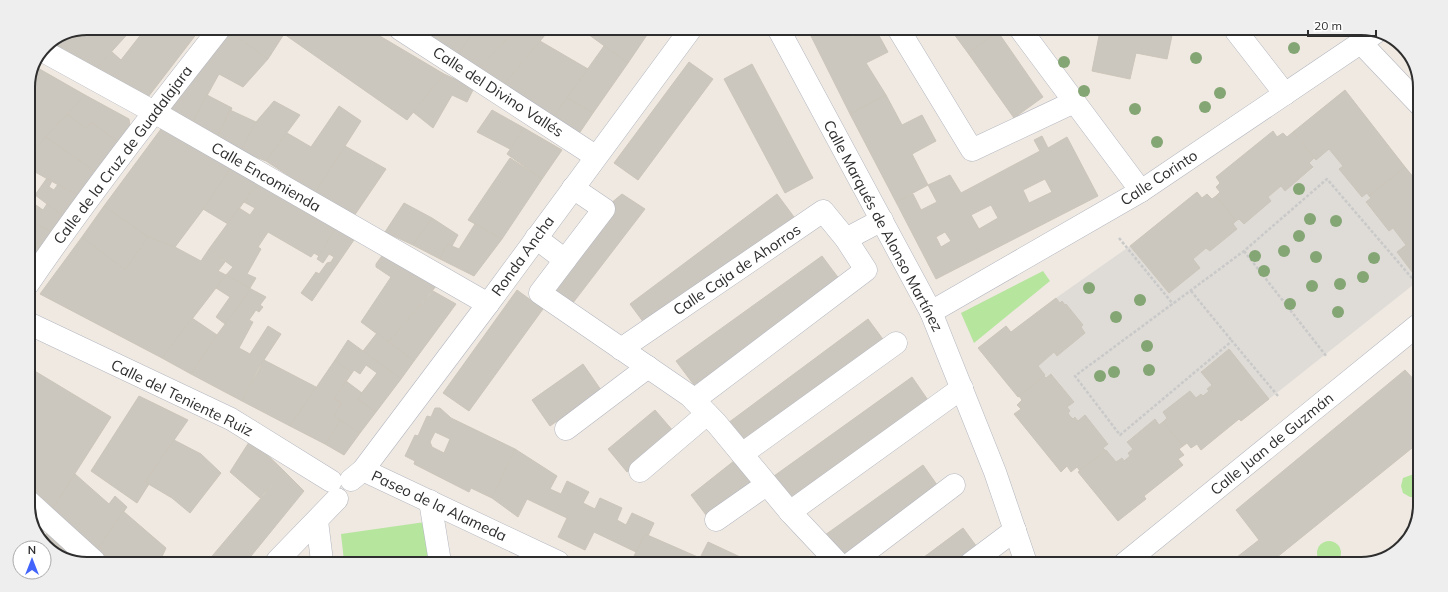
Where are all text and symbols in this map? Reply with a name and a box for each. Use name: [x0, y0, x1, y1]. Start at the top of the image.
scale bar: [1308, 12, 1376, 38]
text: 20 m: [1314, 18, 1342, 33]
street label: Calle del Divino Vallés: [429, 42, 567, 141]
street label: Calle de la Cruz de Guadalajara: [49, 62, 196, 248]
street label: Calle Marqués de Alonso Martínez: [819, 117, 948, 335]
street label: Calle Encomienda: [208, 137, 324, 216]
street label: Calle Corinto: [1117, 146, 1201, 210]
street label: Ronda Ancha: [487, 212, 558, 300]
street label: Calle Caja de Ahorros: [669, 220, 804, 319]
street label: Calle del Teniente Ruiz: [108, 355, 257, 440]
street label: Calle Juan de Guzmán: [1206, 388, 1337, 499]
street label: Paseo de la Alameda: [369, 466, 510, 545]
north arrow: [12, 540, 52, 580]
text: N: [28, 543, 36, 557]

